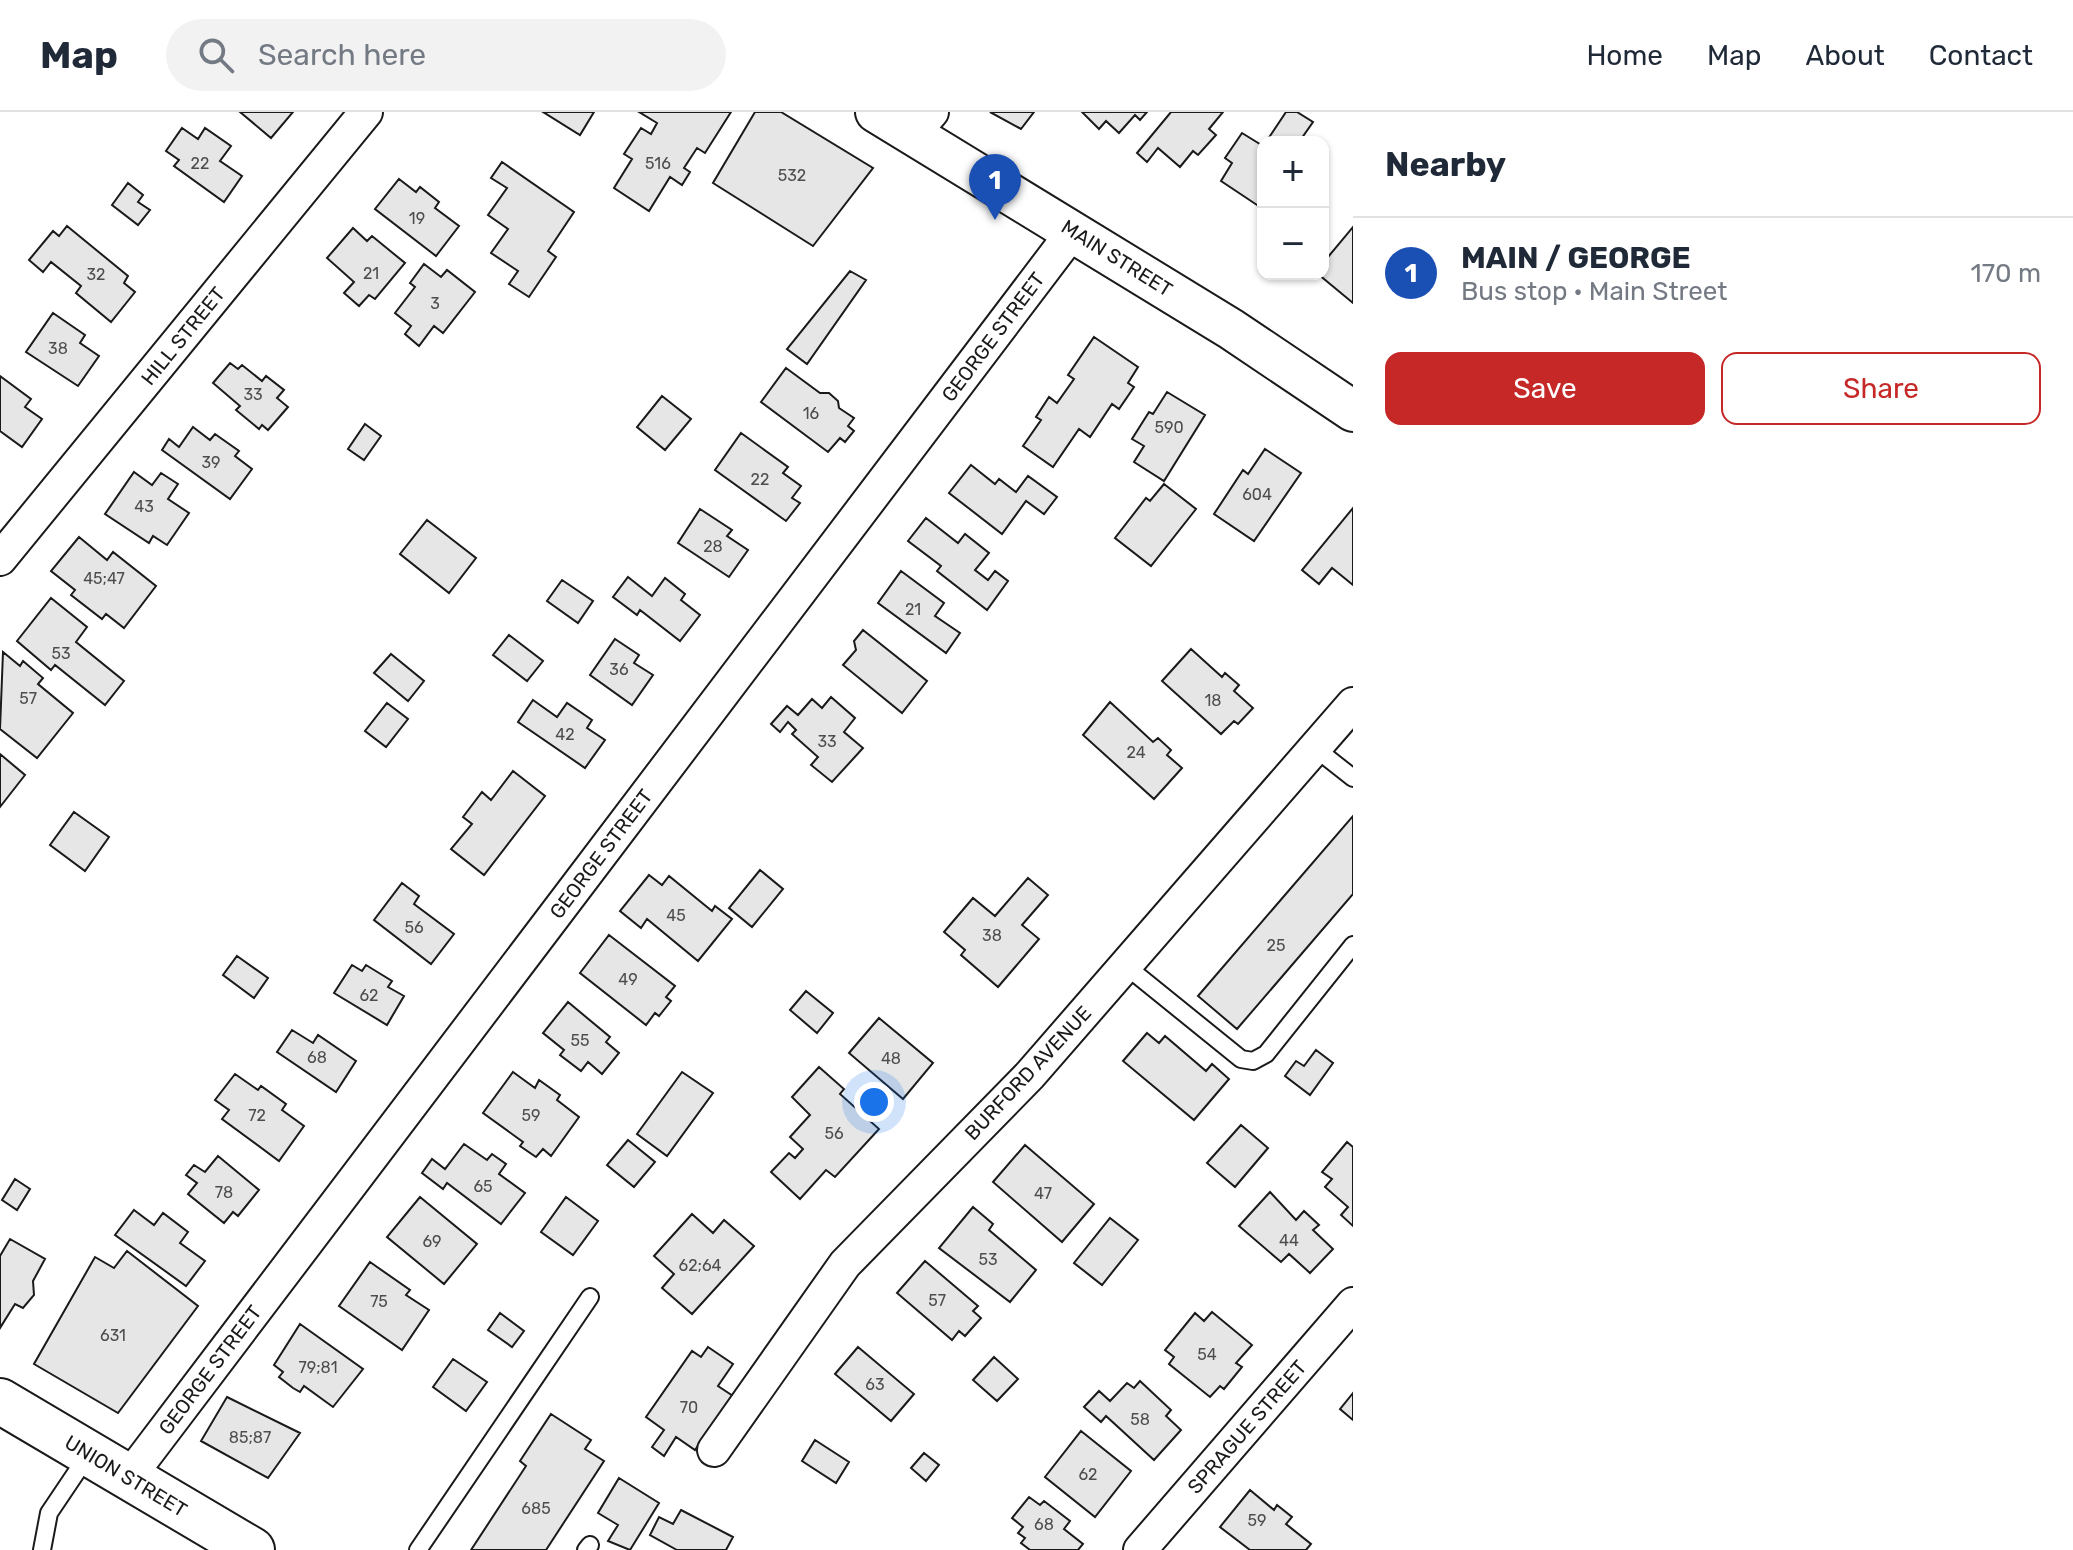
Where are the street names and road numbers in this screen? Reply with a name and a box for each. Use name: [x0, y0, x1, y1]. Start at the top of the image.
street label: MAIN STREET: [1057, 214, 1177, 302]
street label: GEORGE STREET: [937, 267, 1050, 406]
street label: HILL STREET: [136, 282, 230, 390]
street label: GEORGE STREET: [545, 784, 658, 923]
street label: BURFORD AVENUE: [960, 1001, 1096, 1145]
street label: GEORGE STREET: [154, 1300, 267, 1439]
street label: SPRAGUE STREET: [1183, 1355, 1312, 1499]
street label: UNION STREET: [60, 1430, 192, 1522]

